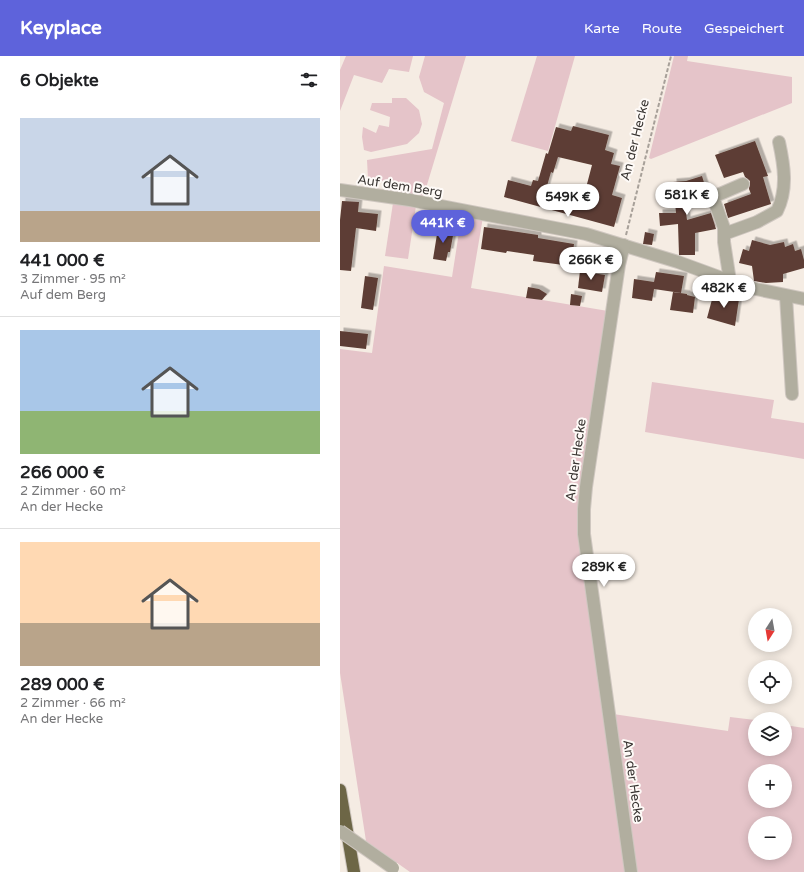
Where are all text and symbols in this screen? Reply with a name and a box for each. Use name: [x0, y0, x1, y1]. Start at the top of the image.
text: Keyplace: [20, 17, 102, 39]
text: Karte: [584, 20, 620, 37]
text: Route: [642, 20, 682, 37]
text: Gespeichert: [704, 20, 784, 37]
icon: filters: [298, 69, 320, 91]
text: 6 Objekte: [20, 70, 99, 91]
street label: An der Hecke: [617, 98, 653, 182]
icon: home: [134, 144, 206, 216]
street label: Auf dem Berg: [356, 171, 444, 201]
pin: 581K €: [654, 182, 720, 216]
pin: 549K €: [535, 184, 601, 218]
text: 581K €: [664, 187, 710, 203]
text: 549K €: [545, 189, 591, 205]
pin: 441K €: [410, 210, 476, 244]
text: 441K €: [420, 215, 466, 231]
pin: 266K €: [558, 247, 624, 281]
text: 441 000 €: [20, 250, 105, 271]
text: 266K €: [568, 252, 614, 268]
text: 3 Zimmer · 95 m²: [20, 271, 126, 287]
pin: 482K €: [691, 275, 757, 309]
text: 482K €: [701, 280, 747, 296]
text: Auf dem Berg: [20, 287, 106, 303]
icon: home: [134, 356, 206, 428]
street label: An der Hecke: [562, 418, 590, 502]
text: 266 000 €: [20, 462, 105, 483]
text: 2 Zimmer · 60 m²: [20, 483, 126, 499]
text: An der Hecke: [20, 499, 103, 515]
pin: 289K €: [571, 554, 637, 588]
text: 289K €: [581, 559, 627, 575]
icon: home: [134, 568, 206, 640]
north arrow: [748, 608, 792, 652]
map controls: [748, 608, 792, 860]
button: locate: [748, 660, 792, 704]
text: 289 000 €: [20, 674, 105, 695]
text: 2 Zimmer · 66 m²: [20, 695, 126, 711]
text: An der Hecke: [20, 711, 103, 727]
button: layers: [748, 712, 792, 756]
street label: An der Hecke: [619, 739, 647, 823]
button: +: [748, 764, 792, 808]
button: −: [748, 816, 792, 860]

